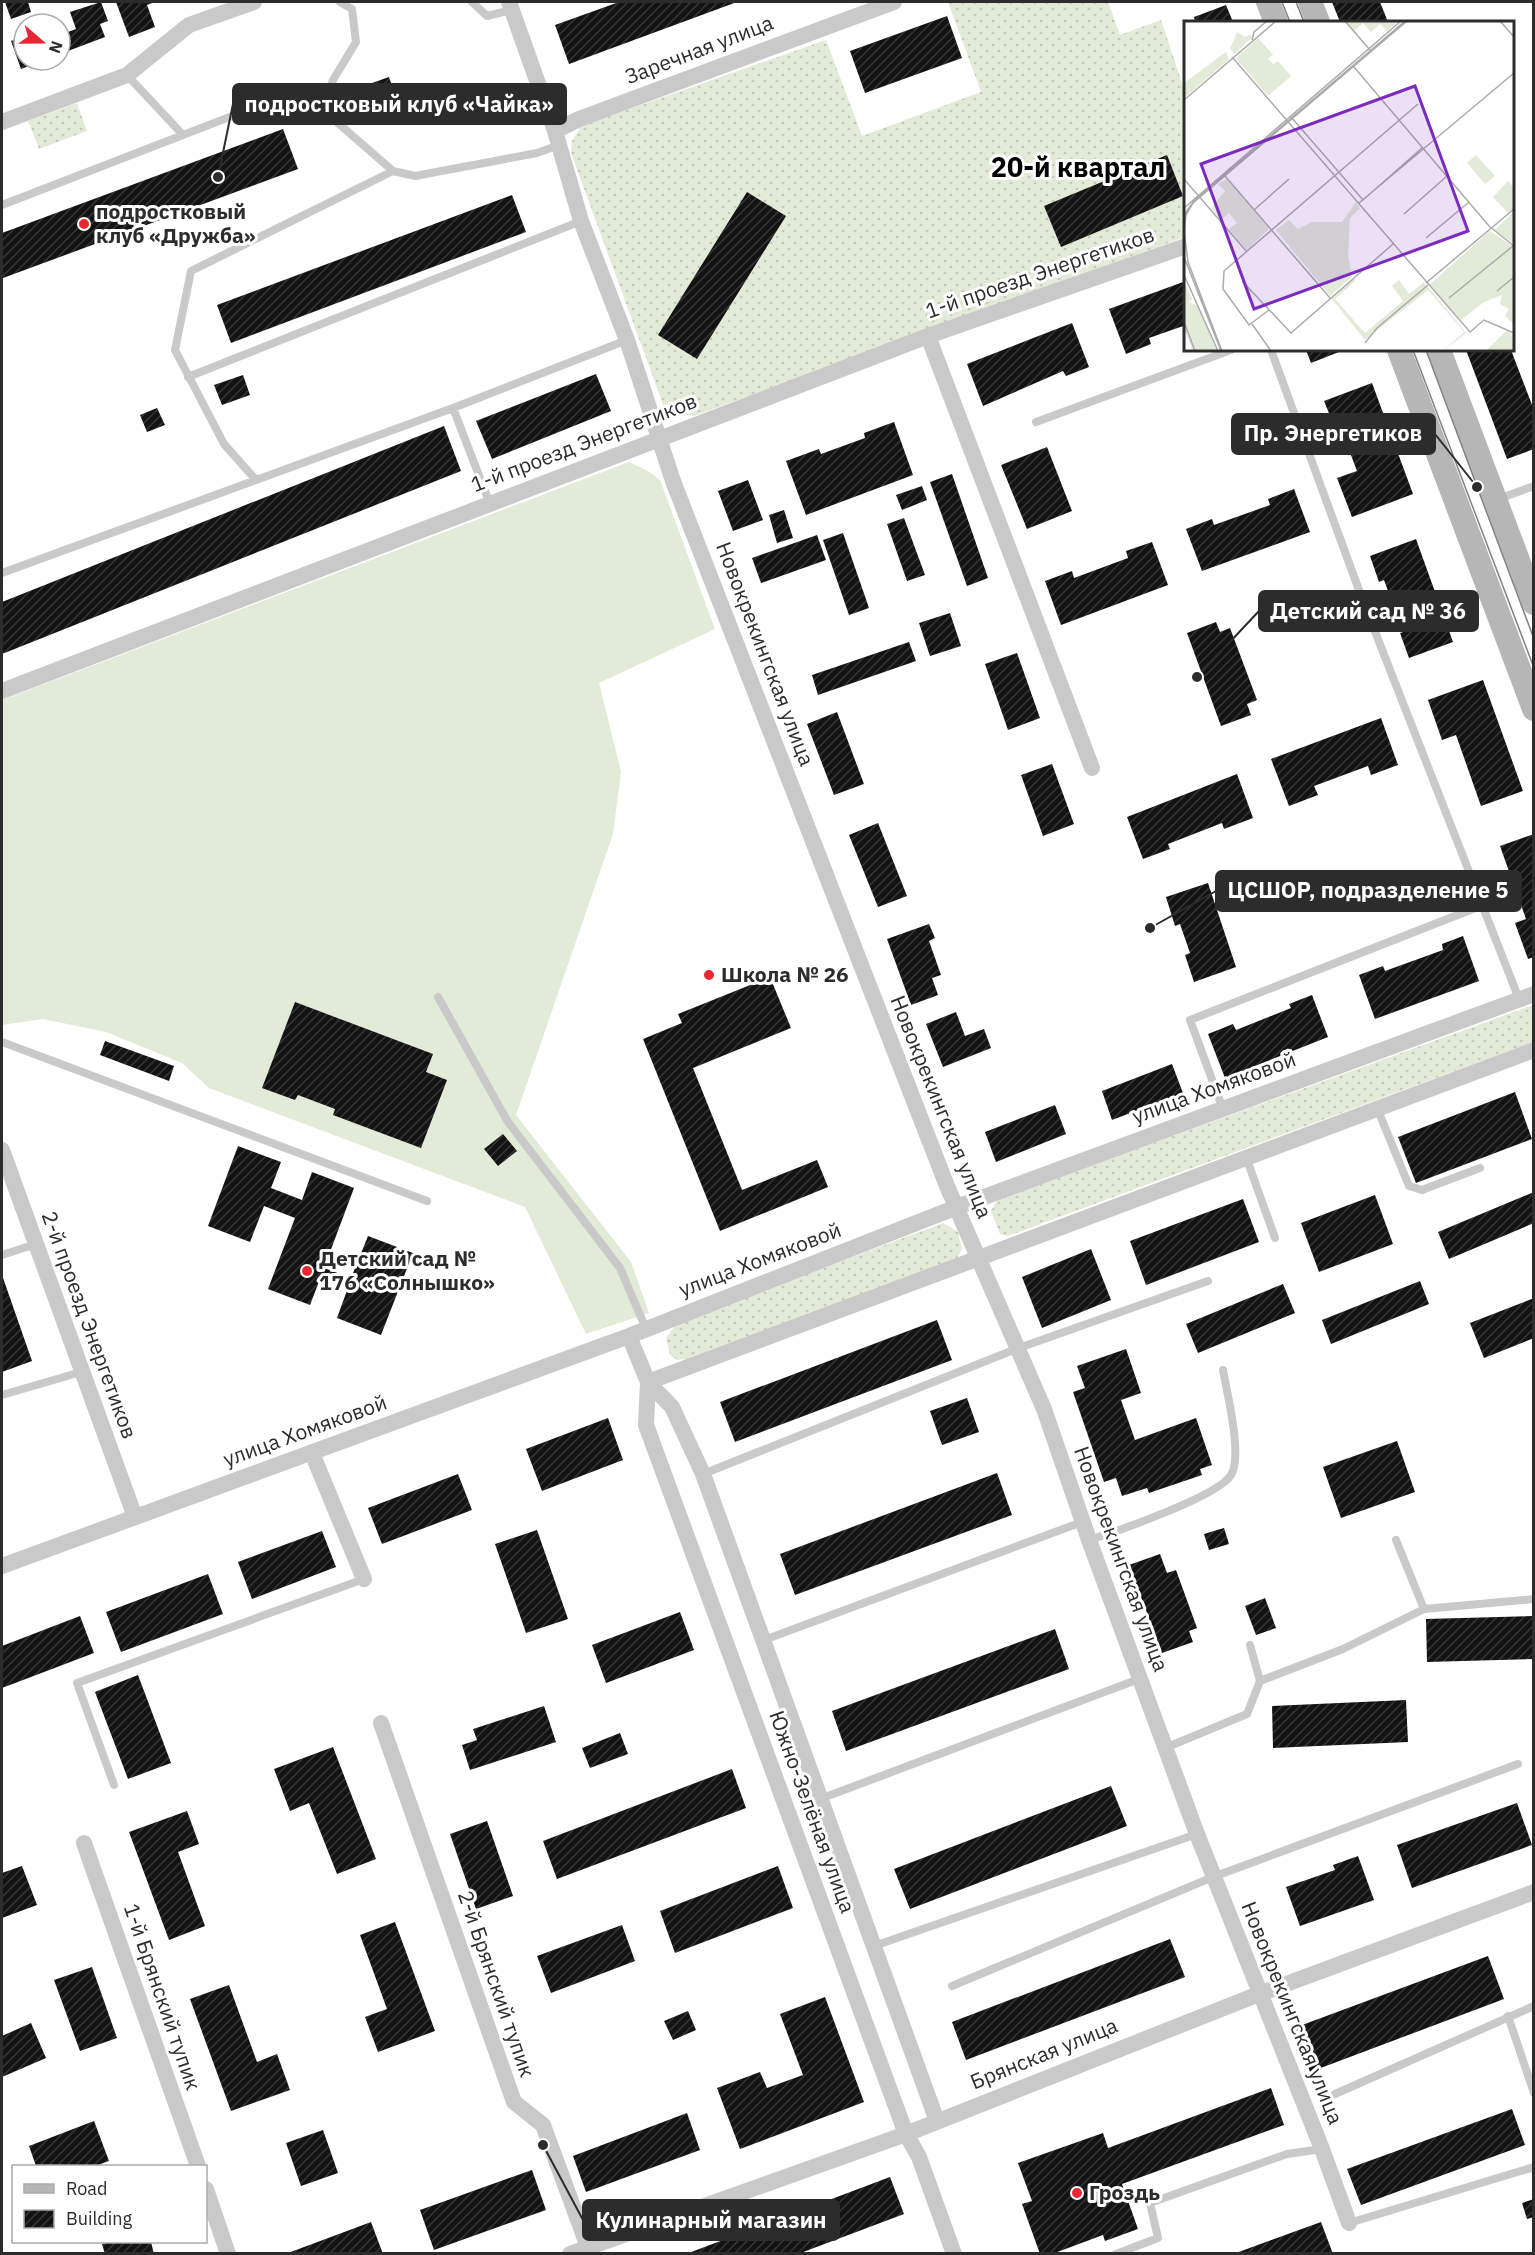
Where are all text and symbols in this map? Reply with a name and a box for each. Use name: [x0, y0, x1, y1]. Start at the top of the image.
street label: Заречная улица: [621, 8, 777, 90]
north arrow: [12, 12, 72, 72]
inset map: [1184, 21, 1514, 351]
text: N: [45, 38, 67, 56]
callout: подростковый клуб «Чайка»: [233, 84, 566, 124]
text: подростковый клуб «Чайка»: [245, 89, 553, 118]
district label: 20-й квартал: [991, 149, 1165, 184]
place label: подростковый клуб «Дружба»: [96, 197, 256, 249]
marker: подростковый клуб «Дружба»: [77, 217, 91, 231]
street label: 1-й проезд Энергетиков: [922, 220, 1158, 324]
street label: 1-й проезд Энергетиков: [467, 386, 701, 498]
callout: Пр. Энергетиков: [1232, 414, 1435, 454]
text: Пр. Энергетиков: [1244, 418, 1422, 447]
street label: Новокрекингская улица: [710, 538, 822, 770]
callout: Детский сад № 36: [1259, 591, 1478, 631]
text: Детский сад № 36: [1270, 596, 1466, 625]
callout: ЦСШОР, подразделение 5: [1216, 871, 1521, 911]
text: ЦСШОР, подразделение 5: [1227, 875, 1509, 904]
place label: Школа № 26: [721, 960, 849, 988]
marker: Школа № 26: [702, 968, 716, 982]
street label: Новокрекингская улица: [884, 991, 999, 1222]
street label: улица Хомяковой: [1128, 1044, 1299, 1130]
street label: 2-й проезд Энергетиков: [36, 1207, 144, 1442]
street label: улица Хомяковой: [674, 1215, 845, 1303]
place label: Детский сад № 176 «Солнышко»: [319, 1244, 495, 1296]
marker: Детский сад № 176 «Солнышко»: [300, 1264, 314, 1278]
street label: улица Хомяковой: [219, 1387, 390, 1473]
street label: Новокрекингская улица: [1068, 1442, 1176, 1675]
street label: Южно-Зелёная улица: [763, 1707, 863, 1917]
street label: 2-й Брянский тупик: [452, 1887, 542, 2081]
street label: Новокрекингская улица: [1235, 1897, 1350, 2128]
street label: 1-й Брянский тупик: [118, 1900, 208, 2094]
street label: Брянская улица: [966, 2011, 1121, 2095]
legend: [12, 2165, 207, 2243]
text: Road: [66, 2177, 107, 2200]
place label: Гроздь: [1089, 2178, 1160, 2206]
marker: Гроздь: [1070, 2186, 1084, 2200]
callout: Кулинарный магазин: [583, 2200, 839, 2240]
text: Кулинарный магазин: [595, 2205, 827, 2234]
text: Building: [66, 2207, 133, 2230]

